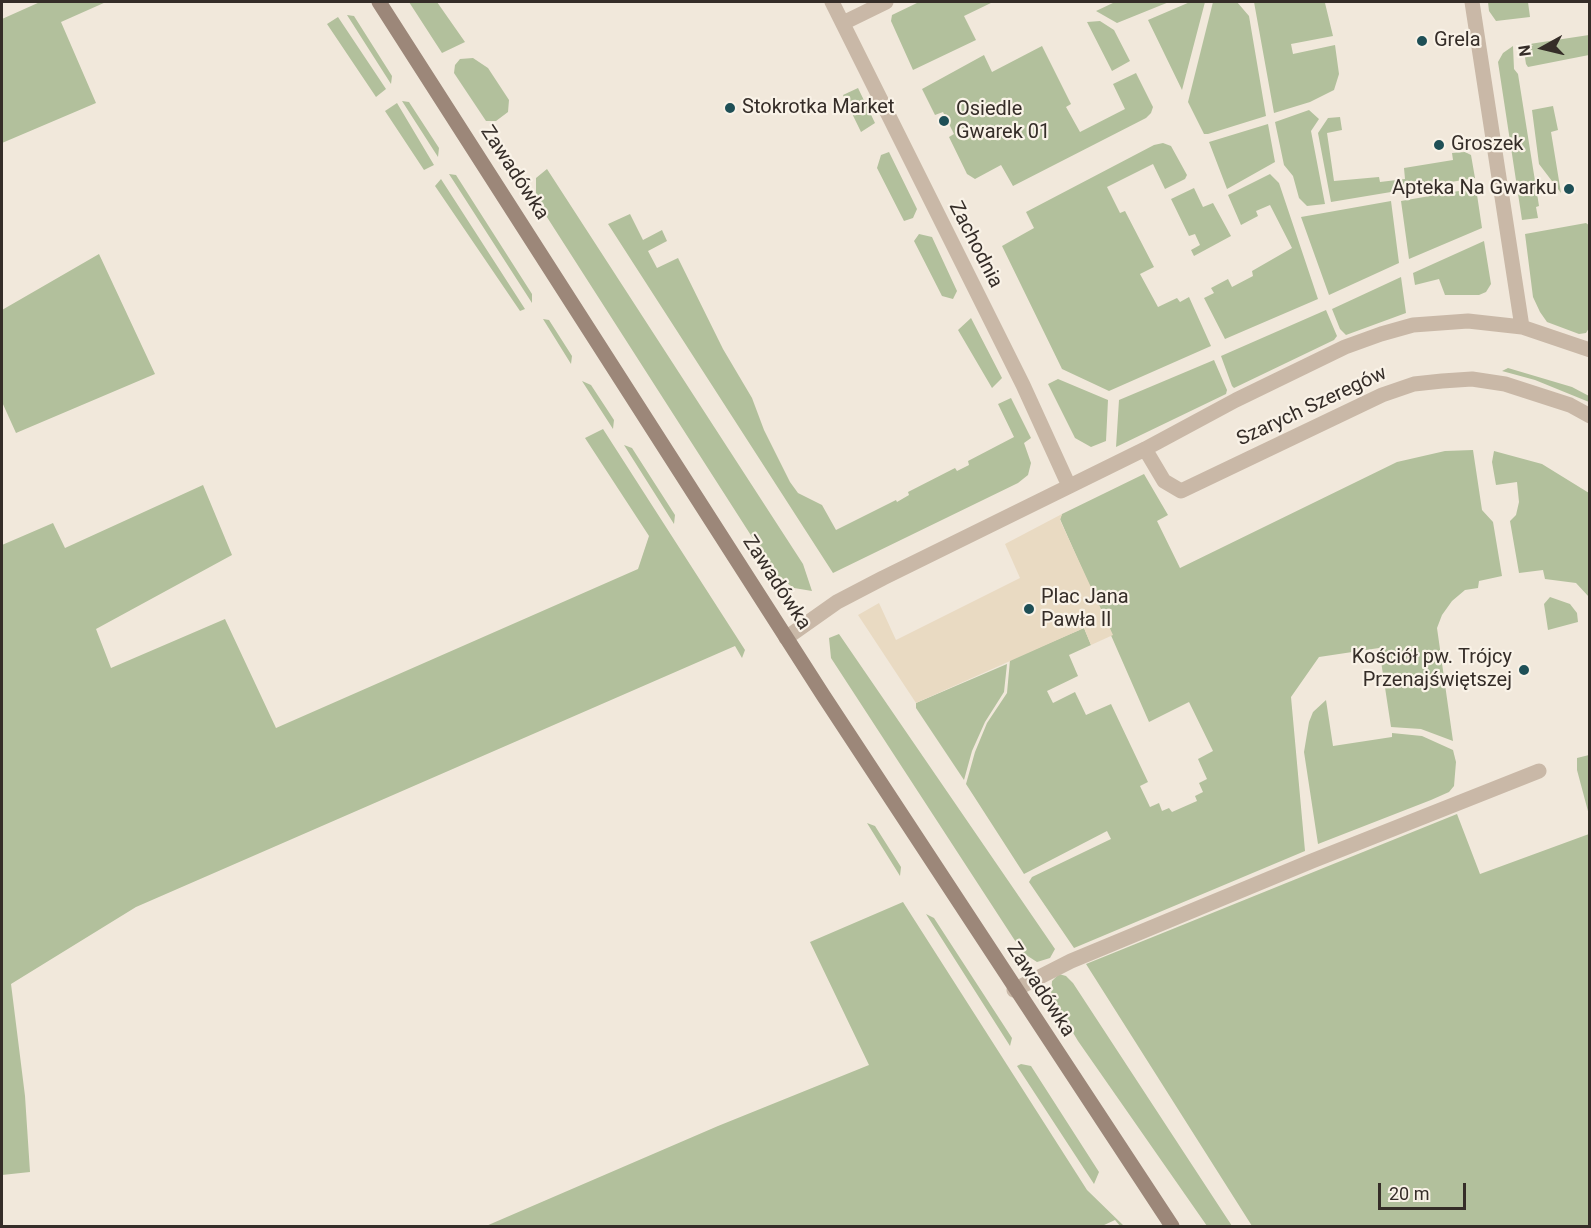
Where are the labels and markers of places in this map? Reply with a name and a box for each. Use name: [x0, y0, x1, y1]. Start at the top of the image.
place label: Grela: [1434, 29, 1481, 53]
marker: Grela: [1415, 34, 1429, 48]
place label: Stokrotka Market: [742, 96, 894, 120]
place label: Osiedle Gwarek 01: [956, 98, 1050, 145]
marker: Stokrotka Market: [723, 101, 737, 115]
marker: Osiedle Gwarek 01: [937, 114, 951, 128]
place label: Groszek: [1451, 133, 1523, 157]
marker: Groszek: [1432, 138, 1446, 152]
place label: Apteka Na Gwarku: [1392, 177, 1557, 201]
marker: Apteka Na Gwarku: [1562, 182, 1576, 196]
place label: Plac Jana Pawła II: [1041, 586, 1129, 633]
marker: Plac Jana Pawła II: [1022, 602, 1036, 616]
place label: Kościół pw. Trójcy Przenajświętszej: [1352, 646, 1512, 693]
marker: Kościół pw. Trójcy Przenajświętszej: [1517, 663, 1531, 677]

